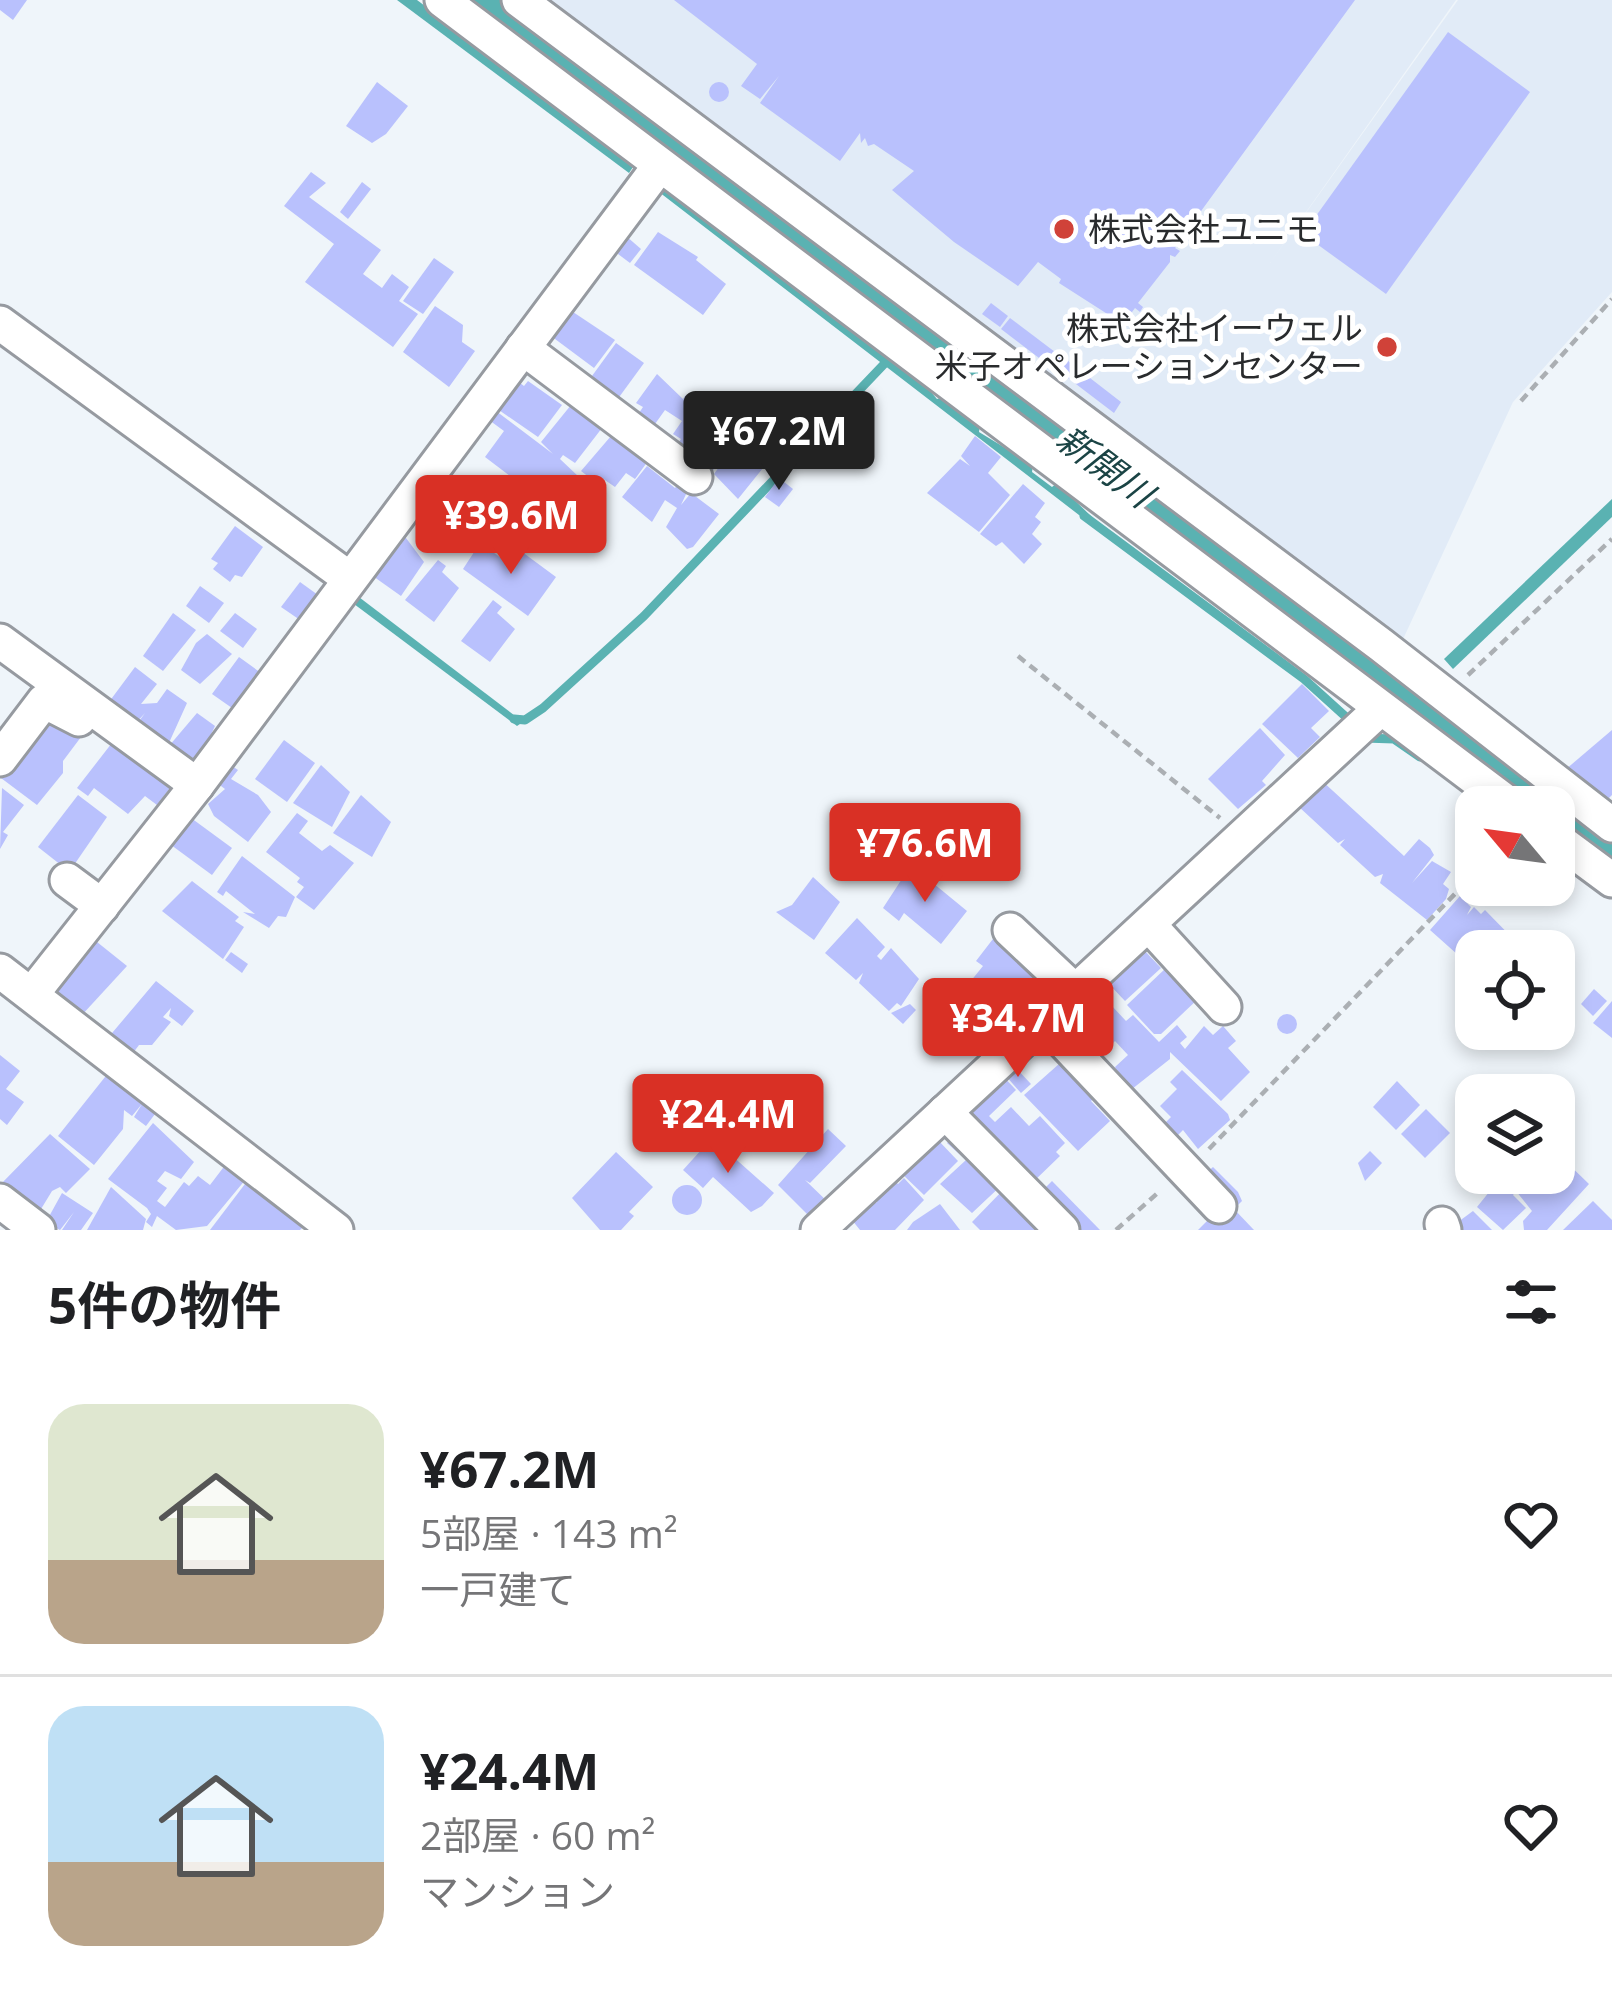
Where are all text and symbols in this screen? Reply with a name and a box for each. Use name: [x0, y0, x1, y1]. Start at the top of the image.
place label: 株式会社ユニモ: [1088, 206, 1319, 251]
marker: 株式会社ユニモ: [1051, 216, 1077, 242]
place label: 株式会社イーウェル 米子オペレーションセンター: [935, 305, 1363, 388]
marker: 株式会社イーウェル 米子オペレーションセンター: [1374, 334, 1400, 360]
pin: ¥67.2M: [681, 391, 877, 493]
text: ¥67.2M: [710, 403, 848, 456]
water label: 新開川: [1047, 414, 1166, 520]
pin: ¥39.6M: [413, 475, 609, 577]
text: ¥39.6M: [442, 487, 580, 540]
north arrow: [1455, 786, 1575, 906]
map controls: [1455, 786, 1575, 1194]
pin: ¥76.6M: [827, 803, 1023, 905]
text: ¥76.6M: [856, 815, 994, 868]
button: locate: [1455, 930, 1575, 1050]
pin: ¥34.7M: [920, 978, 1116, 1080]
text: ¥34.7M: [949, 990, 1087, 1043]
pin: ¥24.4M: [630, 1074, 826, 1176]
button: layers: [1455, 1074, 1575, 1194]
text: ¥24.4M: [659, 1086, 797, 1139]
text: 5件の物件: [48, 1269, 281, 1339]
icon: filters: [1498, 1269, 1564, 1335]
text: ¥67.2M: [420, 1433, 599, 1503]
icon: home: [144, 1452, 288, 1596]
icon: heart: [1498, 1491, 1564, 1557]
text: 5部屋 · 143 m²: [420, 1506, 678, 1559]
text: 一戸建て: [420, 1562, 576, 1615]
text: ¥24.4M: [420, 1735, 599, 1805]
icon: home: [144, 1754, 288, 1898]
icon: heart: [1498, 1793, 1564, 1859]
text: 2部屋 · 60 m²: [420, 1808, 655, 1861]
text: マンション: [420, 1864, 615, 1917]

